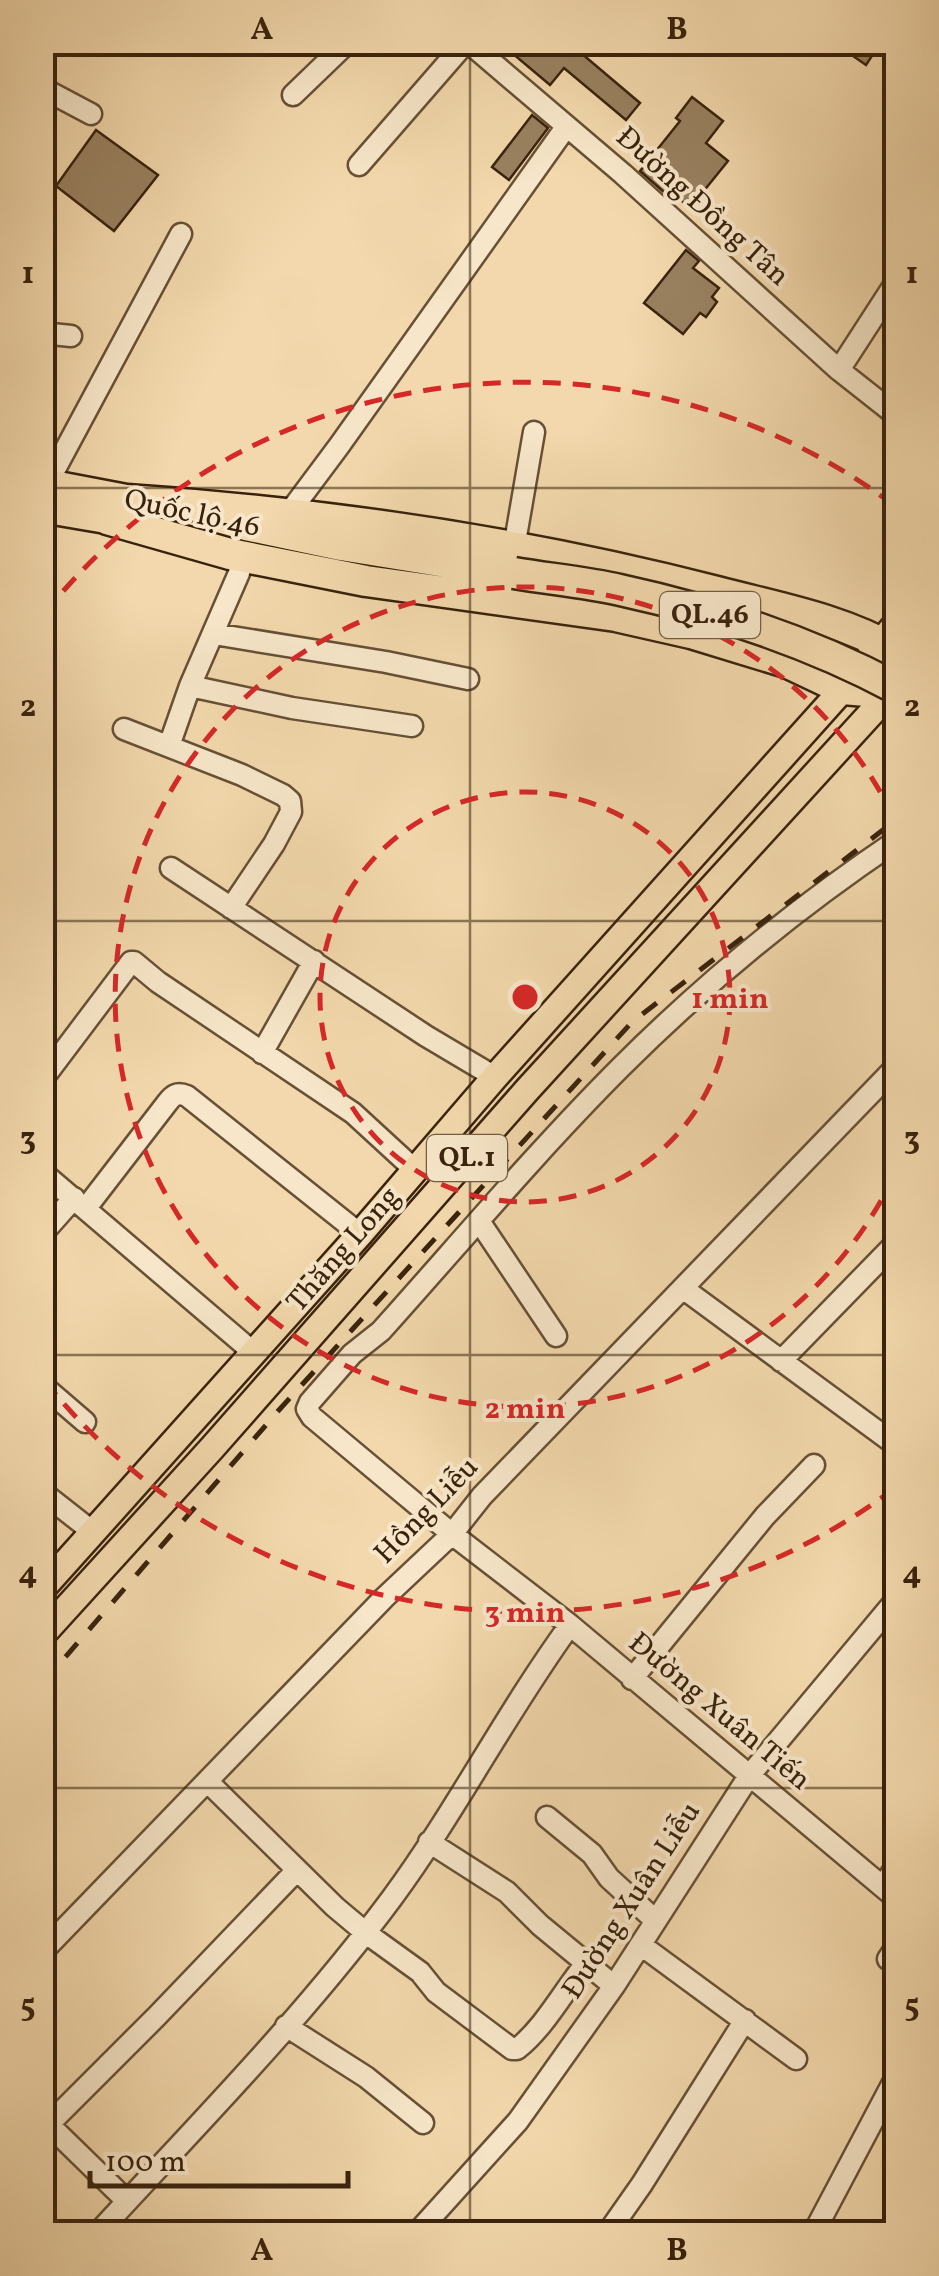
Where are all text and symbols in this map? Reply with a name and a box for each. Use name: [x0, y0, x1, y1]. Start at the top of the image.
text: A: [251, 9, 274, 53]
text: B: [666, 9, 688, 53]
street label: Đường Đồng Tân: [606, 117, 798, 297]
text: 1: [22, 253, 34, 297]
text: 1: [906, 253, 918, 297]
street label: Quốc lộ 46: [120, 479, 264, 549]
road number: QL.46: [660, 592, 760, 638]
text: 2: [20, 686, 36, 730]
text: 2: [904, 686, 920, 730]
centre of rings: [507, 979, 543, 1015]
text: 1 min: [691, 979, 769, 1021]
text: 3: [20, 1119, 36, 1163]
text: 3: [904, 1119, 920, 1163]
road number: QL.1: [427, 1135, 507, 1181]
street label: Thăng Long: [277, 1178, 411, 1322]
text: 2 min: [485, 1389, 565, 1431]
street label: Hồng Liễu: [365, 1448, 489, 1574]
text: 4: [18, 1553, 38, 1597]
text: 4: [902, 1553, 922, 1597]
text: 3 min: [485, 1593, 565, 1635]
street label: Đường Xuân Tiến: [619, 1623, 819, 1801]
street label: Đường Xuân Liễu: [552, 1794, 712, 2008]
text: 5: [20, 1986, 36, 2030]
text: 5: [904, 1986, 920, 2030]
scale bar: [90, 2126, 348, 2188]
text: 100 m: [105, 2142, 186, 2184]
text: A: [251, 2230, 274, 2274]
text: B: [666, 2230, 688, 2274]

